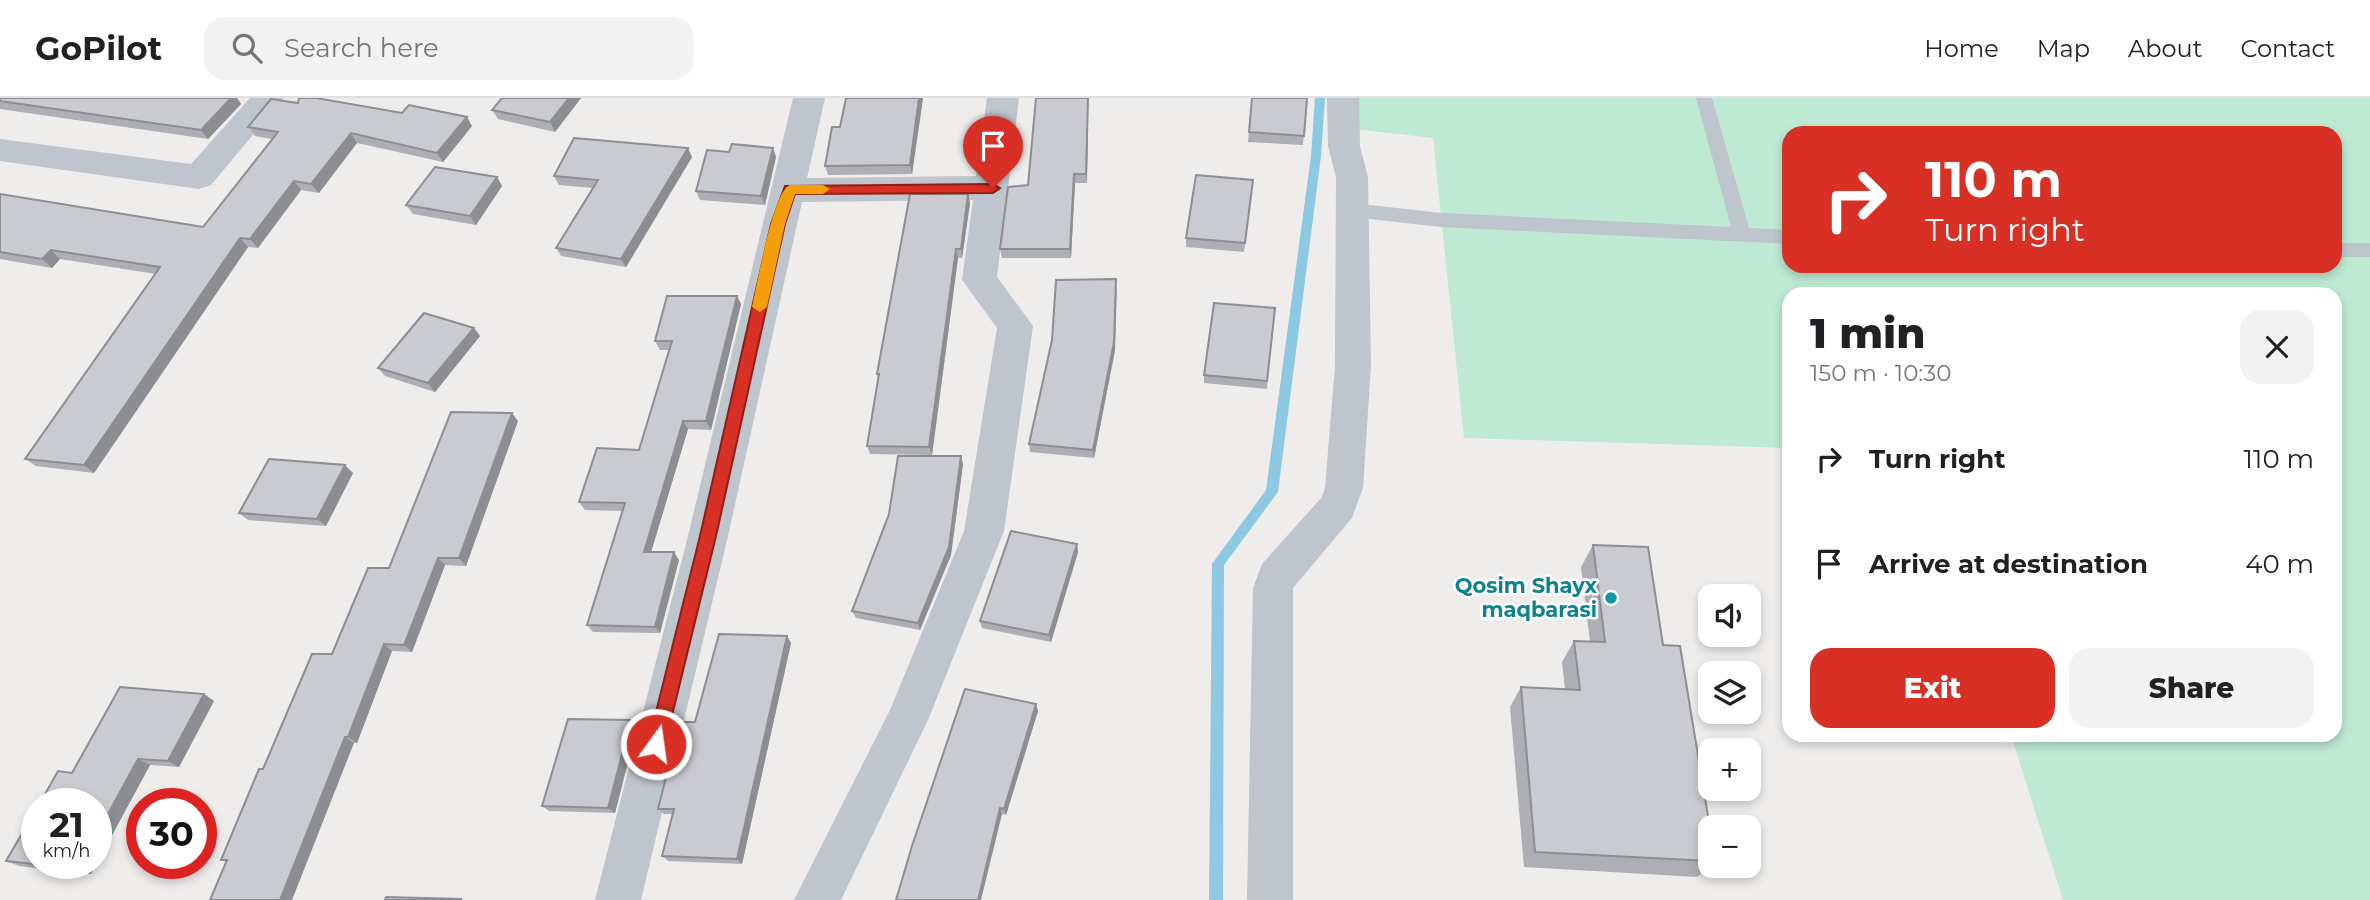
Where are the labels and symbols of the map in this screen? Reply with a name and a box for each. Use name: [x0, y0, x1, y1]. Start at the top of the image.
pin: [963, 116, 1023, 188]
place label: Qosim Shayx maqbarasi: [1455, 573, 1598, 622]
marker: Qosim Shayx maqbarasi: [1603, 590, 1619, 606]
position arrow: [619, 707, 693, 781]
speed limit sign: 30: [126, 788, 217, 879]

